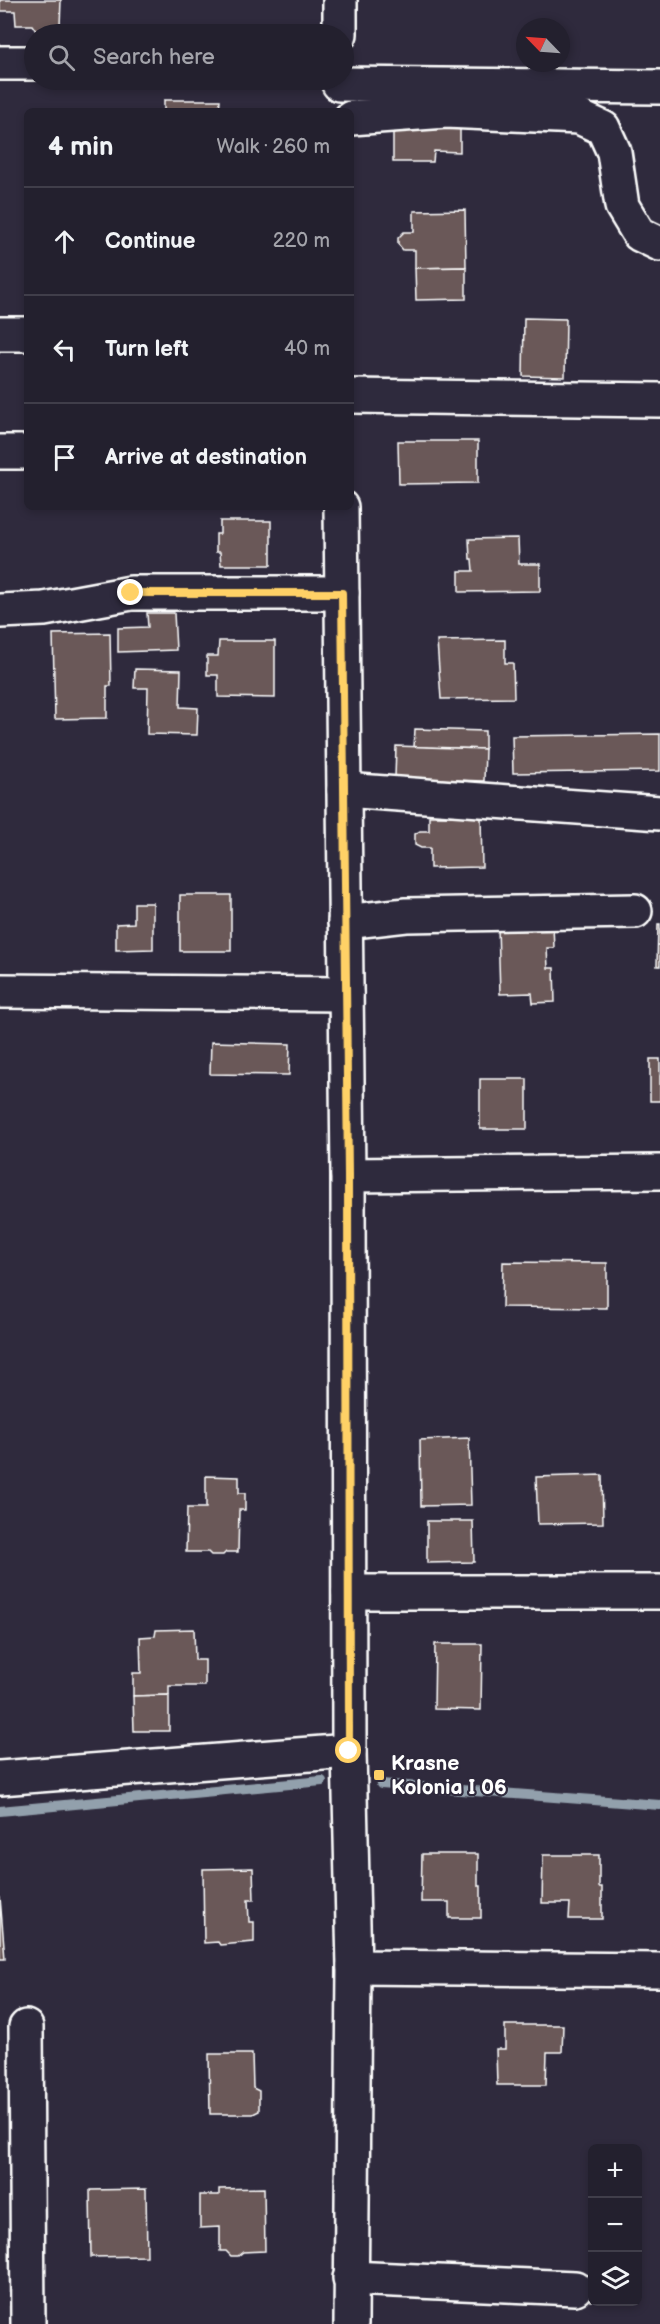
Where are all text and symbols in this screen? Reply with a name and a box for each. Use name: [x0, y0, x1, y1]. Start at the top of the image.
north arrow: [516, 18, 570, 72]
search box: [24, 24, 354, 90]
icon: search: [45, 41, 78, 74]
text: Search here: [93, 44, 215, 71]
text: 4 min: [48, 132, 113, 163]
text: Walk · 260 m: [217, 135, 330, 159]
icon: ahead: [48, 225, 81, 258]
text: Continue: [105, 228, 195, 255]
text: 220 m: [273, 229, 330, 253]
icon: left: [48, 333, 81, 366]
text: Turn left: [105, 336, 189, 363]
text: 40 m: [284, 337, 330, 361]
icon: arrive: [48, 441, 81, 474]
text: Arrive at destination: [105, 444, 307, 471]
route end: [117, 579, 143, 605]
route start: [335, 1737, 361, 1763]
place label: Krasne Kolonia I 06: [391, 1751, 507, 1800]
marker: Krasne Kolonia I 06: [372, 1768, 386, 1782]
map controls: [588, 2144, 642, 2306]
button: +: [588, 2144, 642, 2198]
button: −: [588, 2198, 642, 2252]
button: layers: [588, 2252, 642, 2306]

